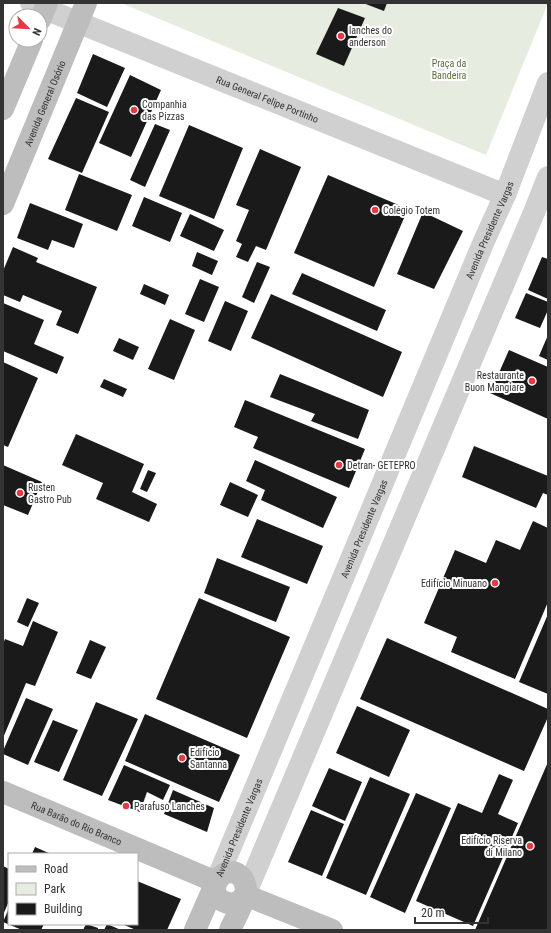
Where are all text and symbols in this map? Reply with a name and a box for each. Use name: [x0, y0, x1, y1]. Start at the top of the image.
north arrow: [8, 8, 48, 48]
place label: lanches do anderson: [349, 25, 392, 48]
text: N: [29, 26, 44, 38]
marker: lanches do anderson: [336, 31, 346, 41]
park label: Praça da Bandeira: [432, 58, 467, 81]
street label: Avenida General Osório: [22, 59, 68, 148]
street label: Rua General Felipe Portinho: [215, 74, 320, 125]
place label: Companhia das Pizzas: [142, 99, 187, 122]
marker: Companhia das Pizzas: [129, 105, 139, 115]
street label: Avenida Presidente Vargas: [464, 179, 516, 281]
marker: Colégio Totem: [370, 205, 380, 215]
place label: Colégio Totem: [383, 205, 440, 216]
place label: Restaurante Buon Mangiare: [465, 370, 524, 393]
marker: Restaurante Buon Mangiare: [527, 376, 537, 386]
marker: Detran- GETEPRO: [334, 460, 344, 470]
place label: Detran- GETEPRO: [347, 460, 416, 471]
street label: Avenida Presidente Vargas: [339, 478, 390, 580]
place label: Rusten Gastro Pub: [28, 482, 72, 505]
marker: Rusten Gastro Pub: [15, 488, 25, 498]
place label: Edifício Minuano: [421, 578, 487, 589]
marker: Edifício Minuano: [490, 578, 500, 588]
place label: Edifício Santanna: [190, 747, 227, 770]
marker: Edifício Santanna: [177, 753, 187, 763]
street label: Avenida Presidente Vargas: [214, 777, 265, 879]
street label: Rua Barão do Rio Branco: [30, 800, 123, 848]
marker: Parafuso Lanches: [121, 801, 131, 811]
place label: Parafuso Lanches: [134, 801, 205, 812]
place label: Edifício Riserva di Milano: [461, 835, 522, 858]
marker: Edifício Riserva di Milano: [525, 841, 535, 851]
legend: [8, 853, 138, 925]
text: Road: [44, 862, 68, 876]
text: Park: [44, 882, 66, 896]
scale bar: [415, 899, 488, 925]
text: Building: [44, 902, 82, 916]
text: 20 m: [421, 906, 445, 920]

